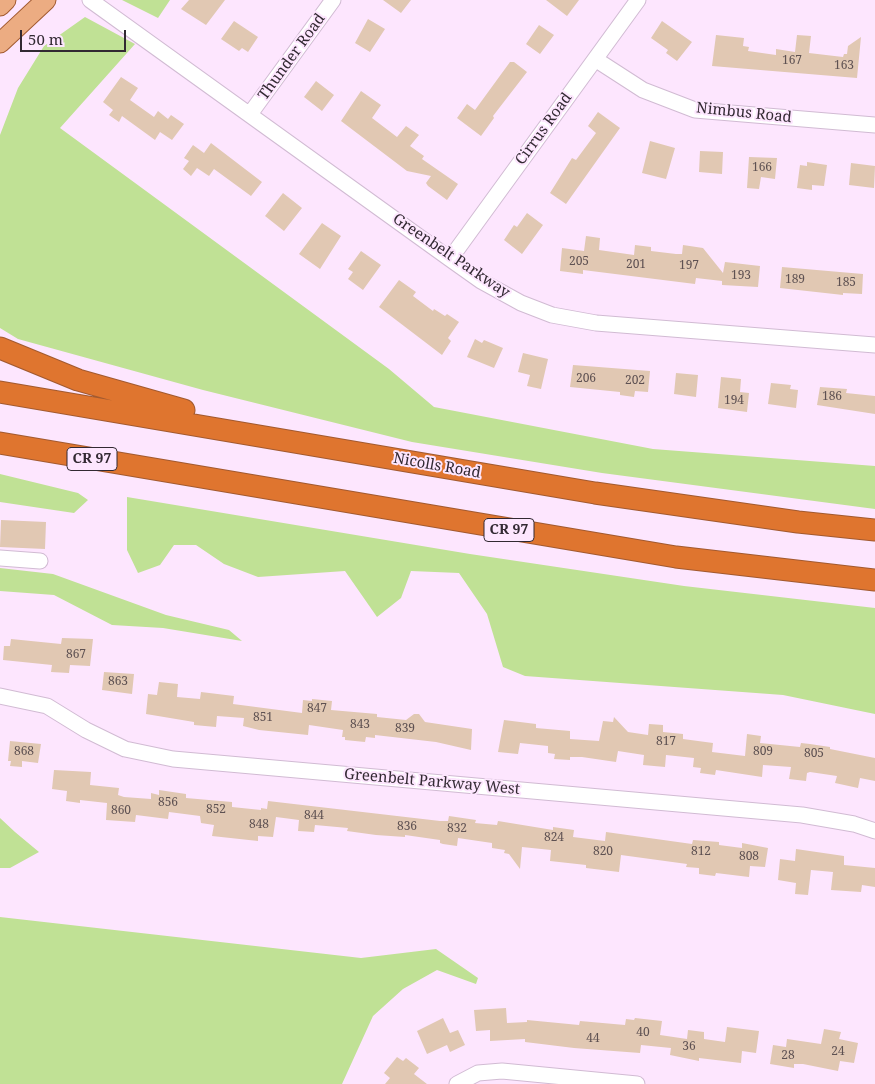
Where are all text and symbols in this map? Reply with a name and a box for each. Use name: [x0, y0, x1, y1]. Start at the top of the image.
street label: Thunder Road: [255, 10, 329, 104]
scale bar: [22, 20, 129, 52]
text: 50 m: [28, 29, 63, 49]
house number: 167: [782, 54, 802, 68]
house number: 163: [834, 59, 854, 73]
street label: Cirrus Road: [512, 90, 576, 168]
street label: Nimbus Road: [695, 99, 793, 127]
house number: 166: [752, 161, 772, 175]
street label: Greenbelt Parkway: [389, 210, 513, 302]
house number: 205: [569, 255, 589, 269]
house number: 201: [626, 258, 646, 272]
house number: 197: [679, 259, 699, 273]
house number: 193: [731, 269, 751, 283]
house number: 189: [785, 273, 805, 287]
house number: 185: [836, 276, 856, 290]
house number: 206: [576, 372, 596, 386]
house number: 202: [625, 374, 645, 388]
house number: 186: [822, 390, 842, 404]
house number: 194: [724, 394, 744, 408]
road number: CR 97: [67, 448, 117, 470]
street label: Nicolls Road: [392, 449, 482, 483]
road number: CR 97: [484, 518, 534, 542]
house number: 867: [66, 648, 86, 662]
house number: 863: [108, 675, 128, 689]
house number: 847: [307, 702, 327, 716]
house number: 851: [253, 711, 273, 725]
house number: 843: [350, 718, 370, 732]
house number: 839: [395, 722, 415, 736]
house number: 817: [656, 735, 676, 749]
house number: 868: [14, 745, 34, 759]
house number: 809: [753, 745, 773, 759]
house number: 805: [804, 747, 824, 761]
street label: Greenbelt Parkway West: [343, 765, 521, 799]
house number: 856: [158, 796, 178, 810]
house number: 852: [206, 803, 226, 817]
house number: 860: [111, 804, 131, 818]
house number: 844: [304, 809, 324, 823]
house number: 848: [249, 818, 269, 832]
house number: 836: [397, 820, 417, 834]
house number: 832: [447, 822, 467, 836]
house number: 824: [544, 831, 564, 845]
house number: 820: [593, 845, 613, 859]
house number: 812: [691, 845, 711, 859]
house number: 808: [739, 850, 759, 864]
house number: 40: [636, 1026, 650, 1040]
house number: 44: [586, 1032, 600, 1046]
house number: 36: [682, 1040, 696, 1054]
house number: 24: [831, 1045, 845, 1059]
house number: 28: [781, 1049, 795, 1063]

